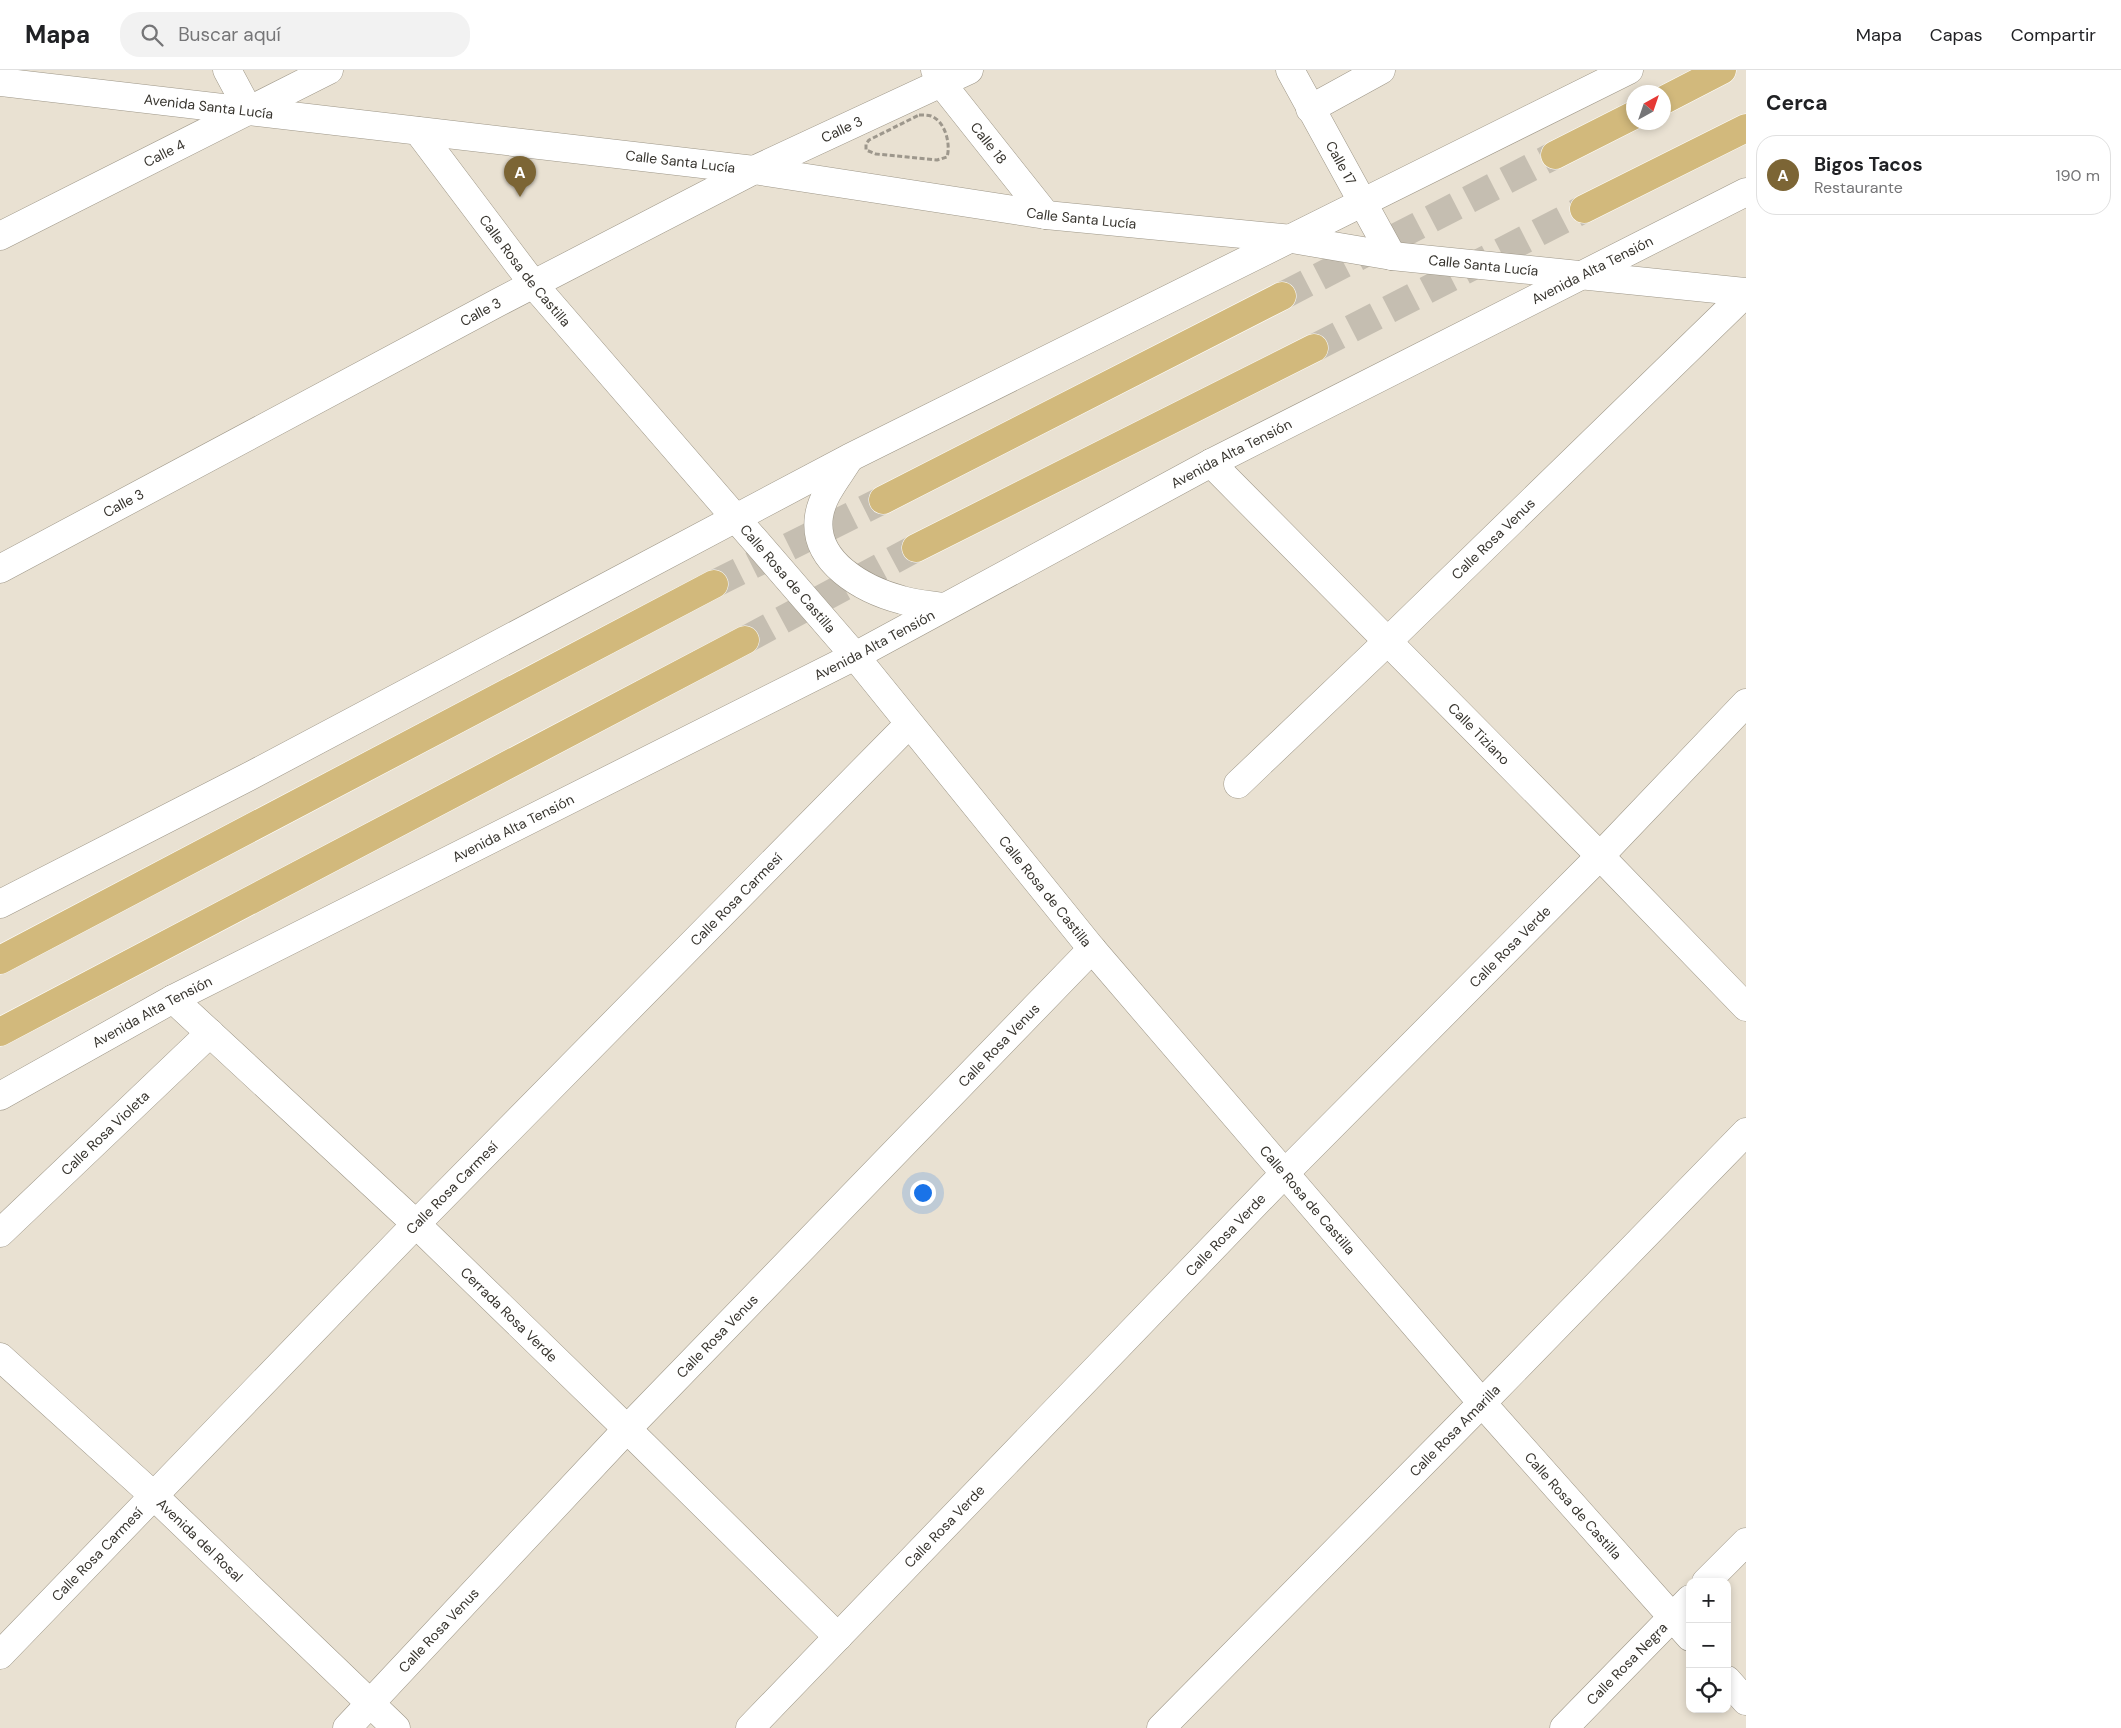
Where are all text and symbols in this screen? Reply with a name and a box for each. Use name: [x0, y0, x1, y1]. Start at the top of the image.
search box: [120, 12, 470, 57]
text: Mapa: [25, 19, 90, 50]
icon: search: [138, 21, 166, 49]
text: Buscar aquí: [178, 22, 281, 47]
text: Mapa: [1856, 23, 1902, 47]
text: Capas: [1930, 23, 1983, 47]
text: Compartir: [2011, 23, 2096, 47]
north arrow: [1626, 85, 1671, 130]
text: Cerca: [1766, 89, 1828, 117]
street label: Avenida Santa Lucía: [143, 90, 274, 123]
street label: Calle 3: [818, 112, 866, 147]
street label: Calle 18: [967, 118, 1011, 168]
street label: Calle 4: [141, 135, 188, 171]
street label: Calle 17: [1322, 138, 1360, 188]
street label: Calle Santa Lucía: [624, 146, 736, 177]
text: Bigos Tacos: [1814, 152, 1923, 177]
pin: A: [504, 156, 536, 197]
text: A: [1777, 165, 1789, 186]
text: 190 m: [2056, 165, 2100, 186]
text: Restaurante: [1814, 177, 1903, 198]
street label: Calle Santa Lucía: [1025, 203, 1137, 233]
street label: Calle Rosa de Castilla: [475, 211, 575, 330]
street label: Avenida Alta Tensión: [1528, 232, 1656, 308]
street label: Calle Santa Lucía: [1428, 251, 1539, 280]
street label: Calle 3: [457, 294, 504, 330]
street label: Avenida Alta Tensión: [1168, 415, 1295, 492]
street label: Calle 3: [100, 485, 147, 521]
street label: Calle Rosa Venus: [1448, 494, 1539, 583]
street label: Calle Rosa de Castilla: [736, 521, 840, 637]
street label: Avenida Alta Tensión: [811, 606, 938, 684]
street label: Calle Tiziano: [1444, 699, 1514, 769]
street label: Avenida Alta Tensión: [449, 790, 577, 866]
street label: Calle Rosa de Castilla: [995, 832, 1096, 951]
street label: Calle Rosa Carmesí: [686, 848, 787, 950]
street label: Calle Rosa Verde: [1465, 902, 1555, 991]
street label: Avenida Alta Tensión: [89, 972, 215, 1051]
street label: Calle Rosa Venus: [954, 1000, 1043, 1091]
street label: Calle Rosa Violeta: [57, 1087, 153, 1179]
street label: Calle Rosa Carmesí: [402, 1137, 502, 1238]
street label: Calle Rosa de Castilla: [1256, 1142, 1359, 1258]
your location: [910, 1180, 936, 1206]
street label: Calle Rosa Verde: [1181, 1190, 1269, 1280]
street label: Cerrada Rosa Verde: [457, 1263, 562, 1366]
street label: Calle Rosa Venus: [672, 1290, 762, 1382]
street label: Calle Rosa Amarilla: [1405, 1381, 1504, 1480]
street label: Calle Rosa de Castilla: [1521, 1448, 1626, 1563]
street label: Calle Rosa Verde: [900, 1481, 988, 1572]
street label: Avenida del Rosal: [153, 1494, 247, 1585]
street label: Calle Rosa Carmesí: [48, 1503, 147, 1605]
map controls: [1686, 1578, 1731, 1713]
button: +: [1686, 1578, 1731, 1623]
street label: Calle Rosa Venus: [395, 1584, 483, 1676]
street label: Calle Rosa Negra: [1583, 1619, 1671, 1709]
button: −: [1686, 1623, 1731, 1668]
button: locate: [1686, 1668, 1731, 1713]

